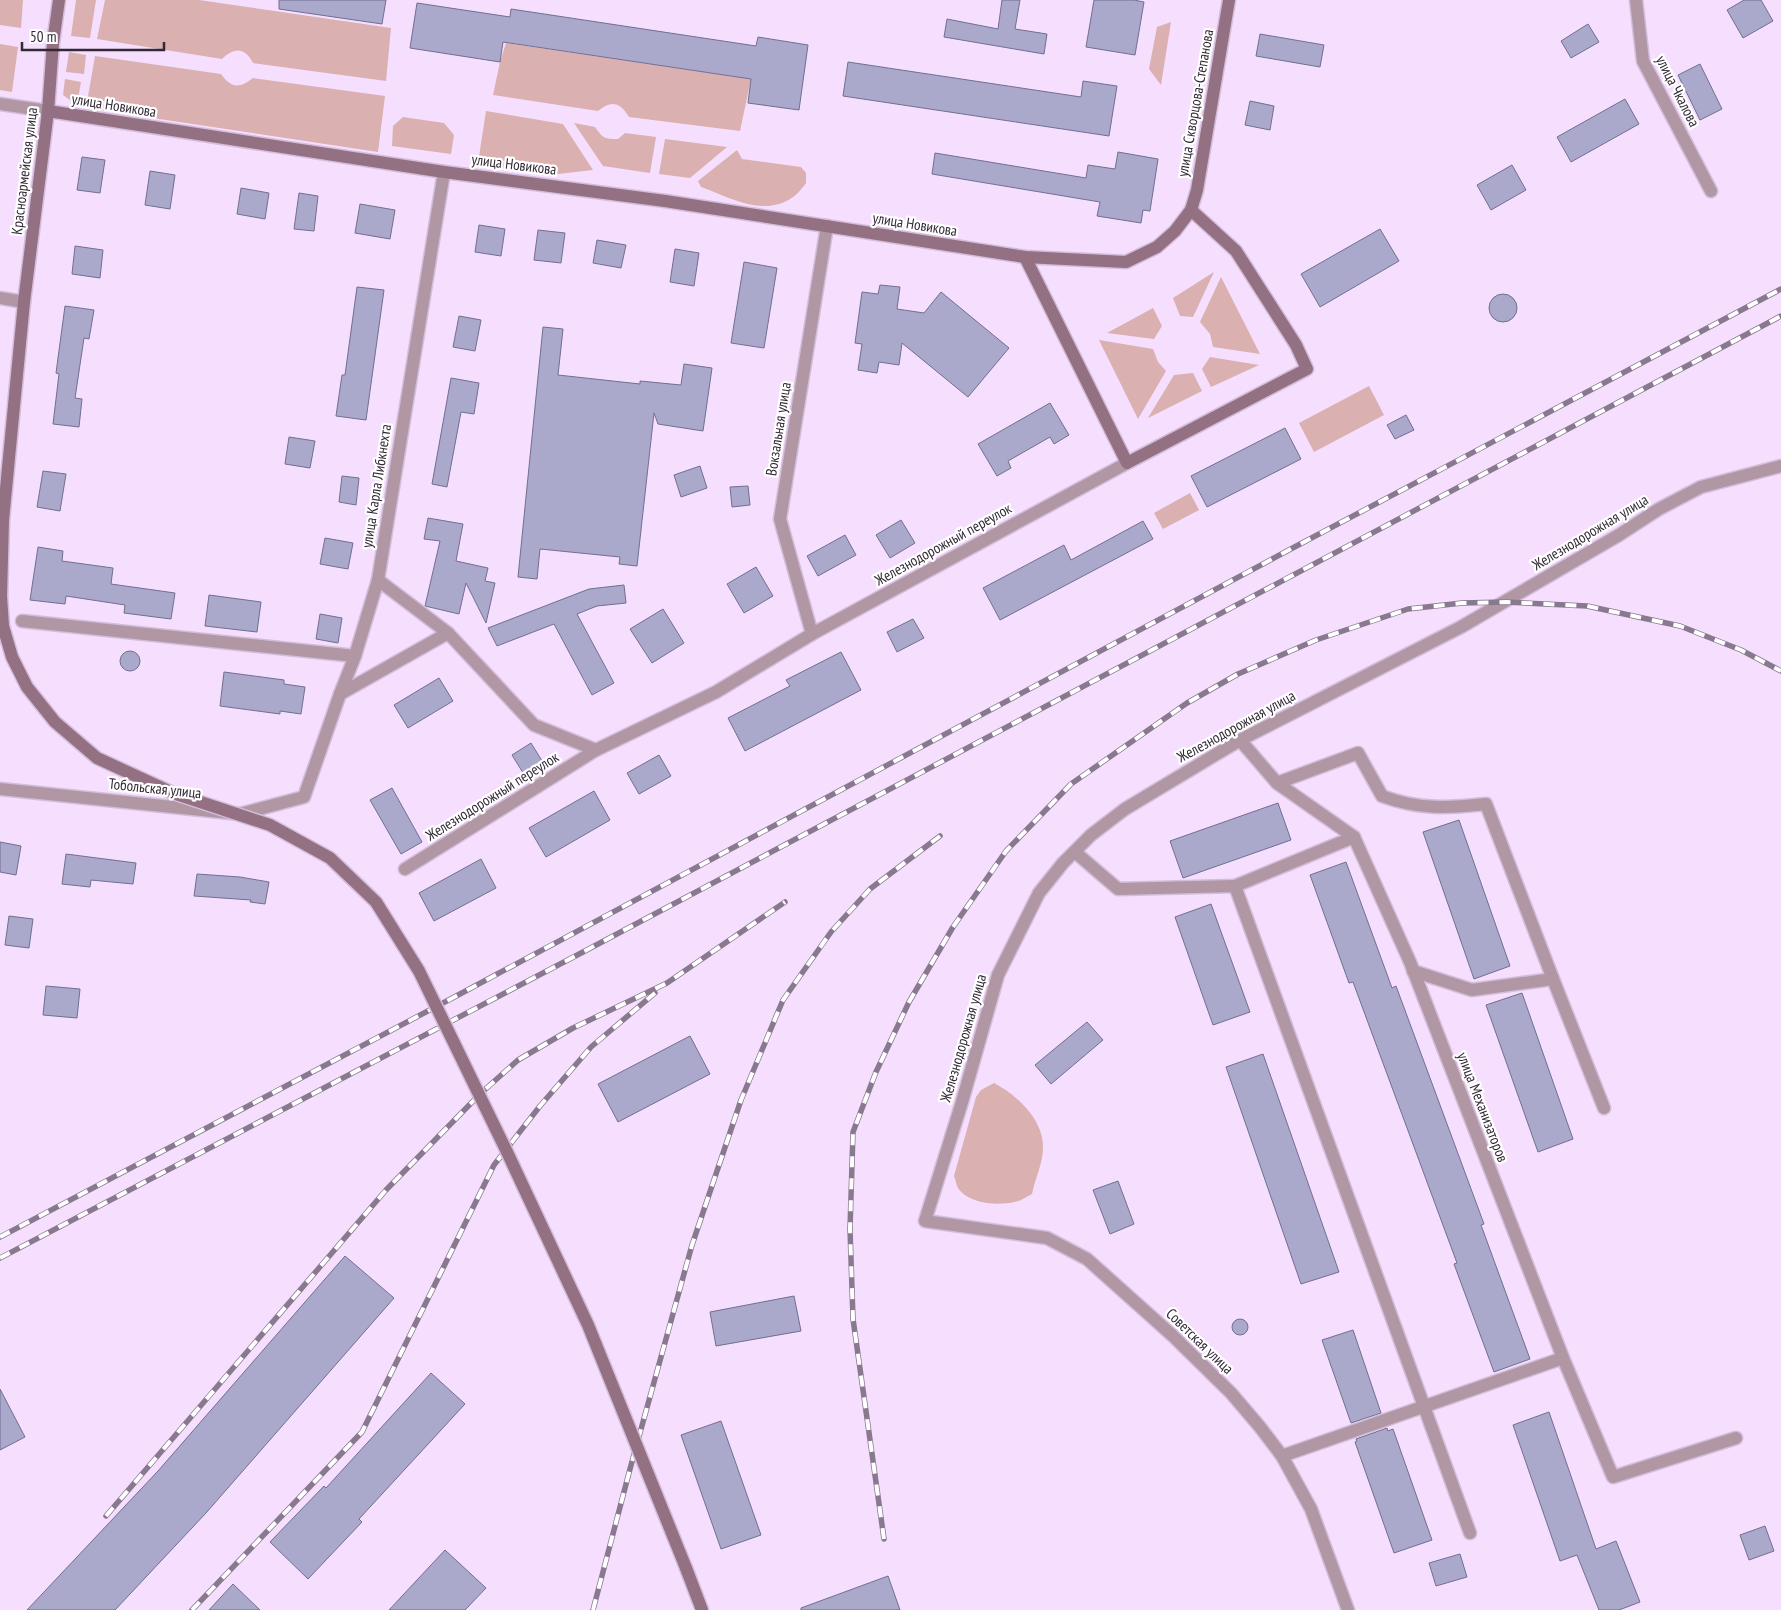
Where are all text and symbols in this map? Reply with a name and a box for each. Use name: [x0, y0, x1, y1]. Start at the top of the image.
scale bar: [22, 20, 165, 52]
text: 50 m: [30, 27, 56, 46]
street label: улица Скворцова-Степанова: [1173, 28, 1217, 178]
street label: улица Чкалова: [1652, 52, 1704, 130]
street label: улица Новикова: [70, 89, 158, 121]
street label: Красноармейская улица: [7, 106, 41, 236]
street label: улица Новикова: [471, 149, 557, 179]
street label: улица Новикова: [871, 208, 959, 240]
street label: Вокзальная улица: [761, 381, 795, 477]
street label: улица Карла Либкнехта: [357, 423, 395, 549]
street label: Железнодорожная улица: [1528, 490, 1652, 575]
street label: Железнодорожный переулок: [870, 498, 1015, 590]
street label: Железнодорожная улица: [1173, 686, 1298, 767]
street label: Железнодорожный переулок: [421, 747, 562, 845]
street label: Тобольская улица: [108, 774, 202, 802]
street label: Железнодорожная улица: [935, 972, 990, 1105]
street label: улица Механизаторов: [1453, 1049, 1513, 1165]
street label: Советская улица: [1162, 1304, 1238, 1378]

